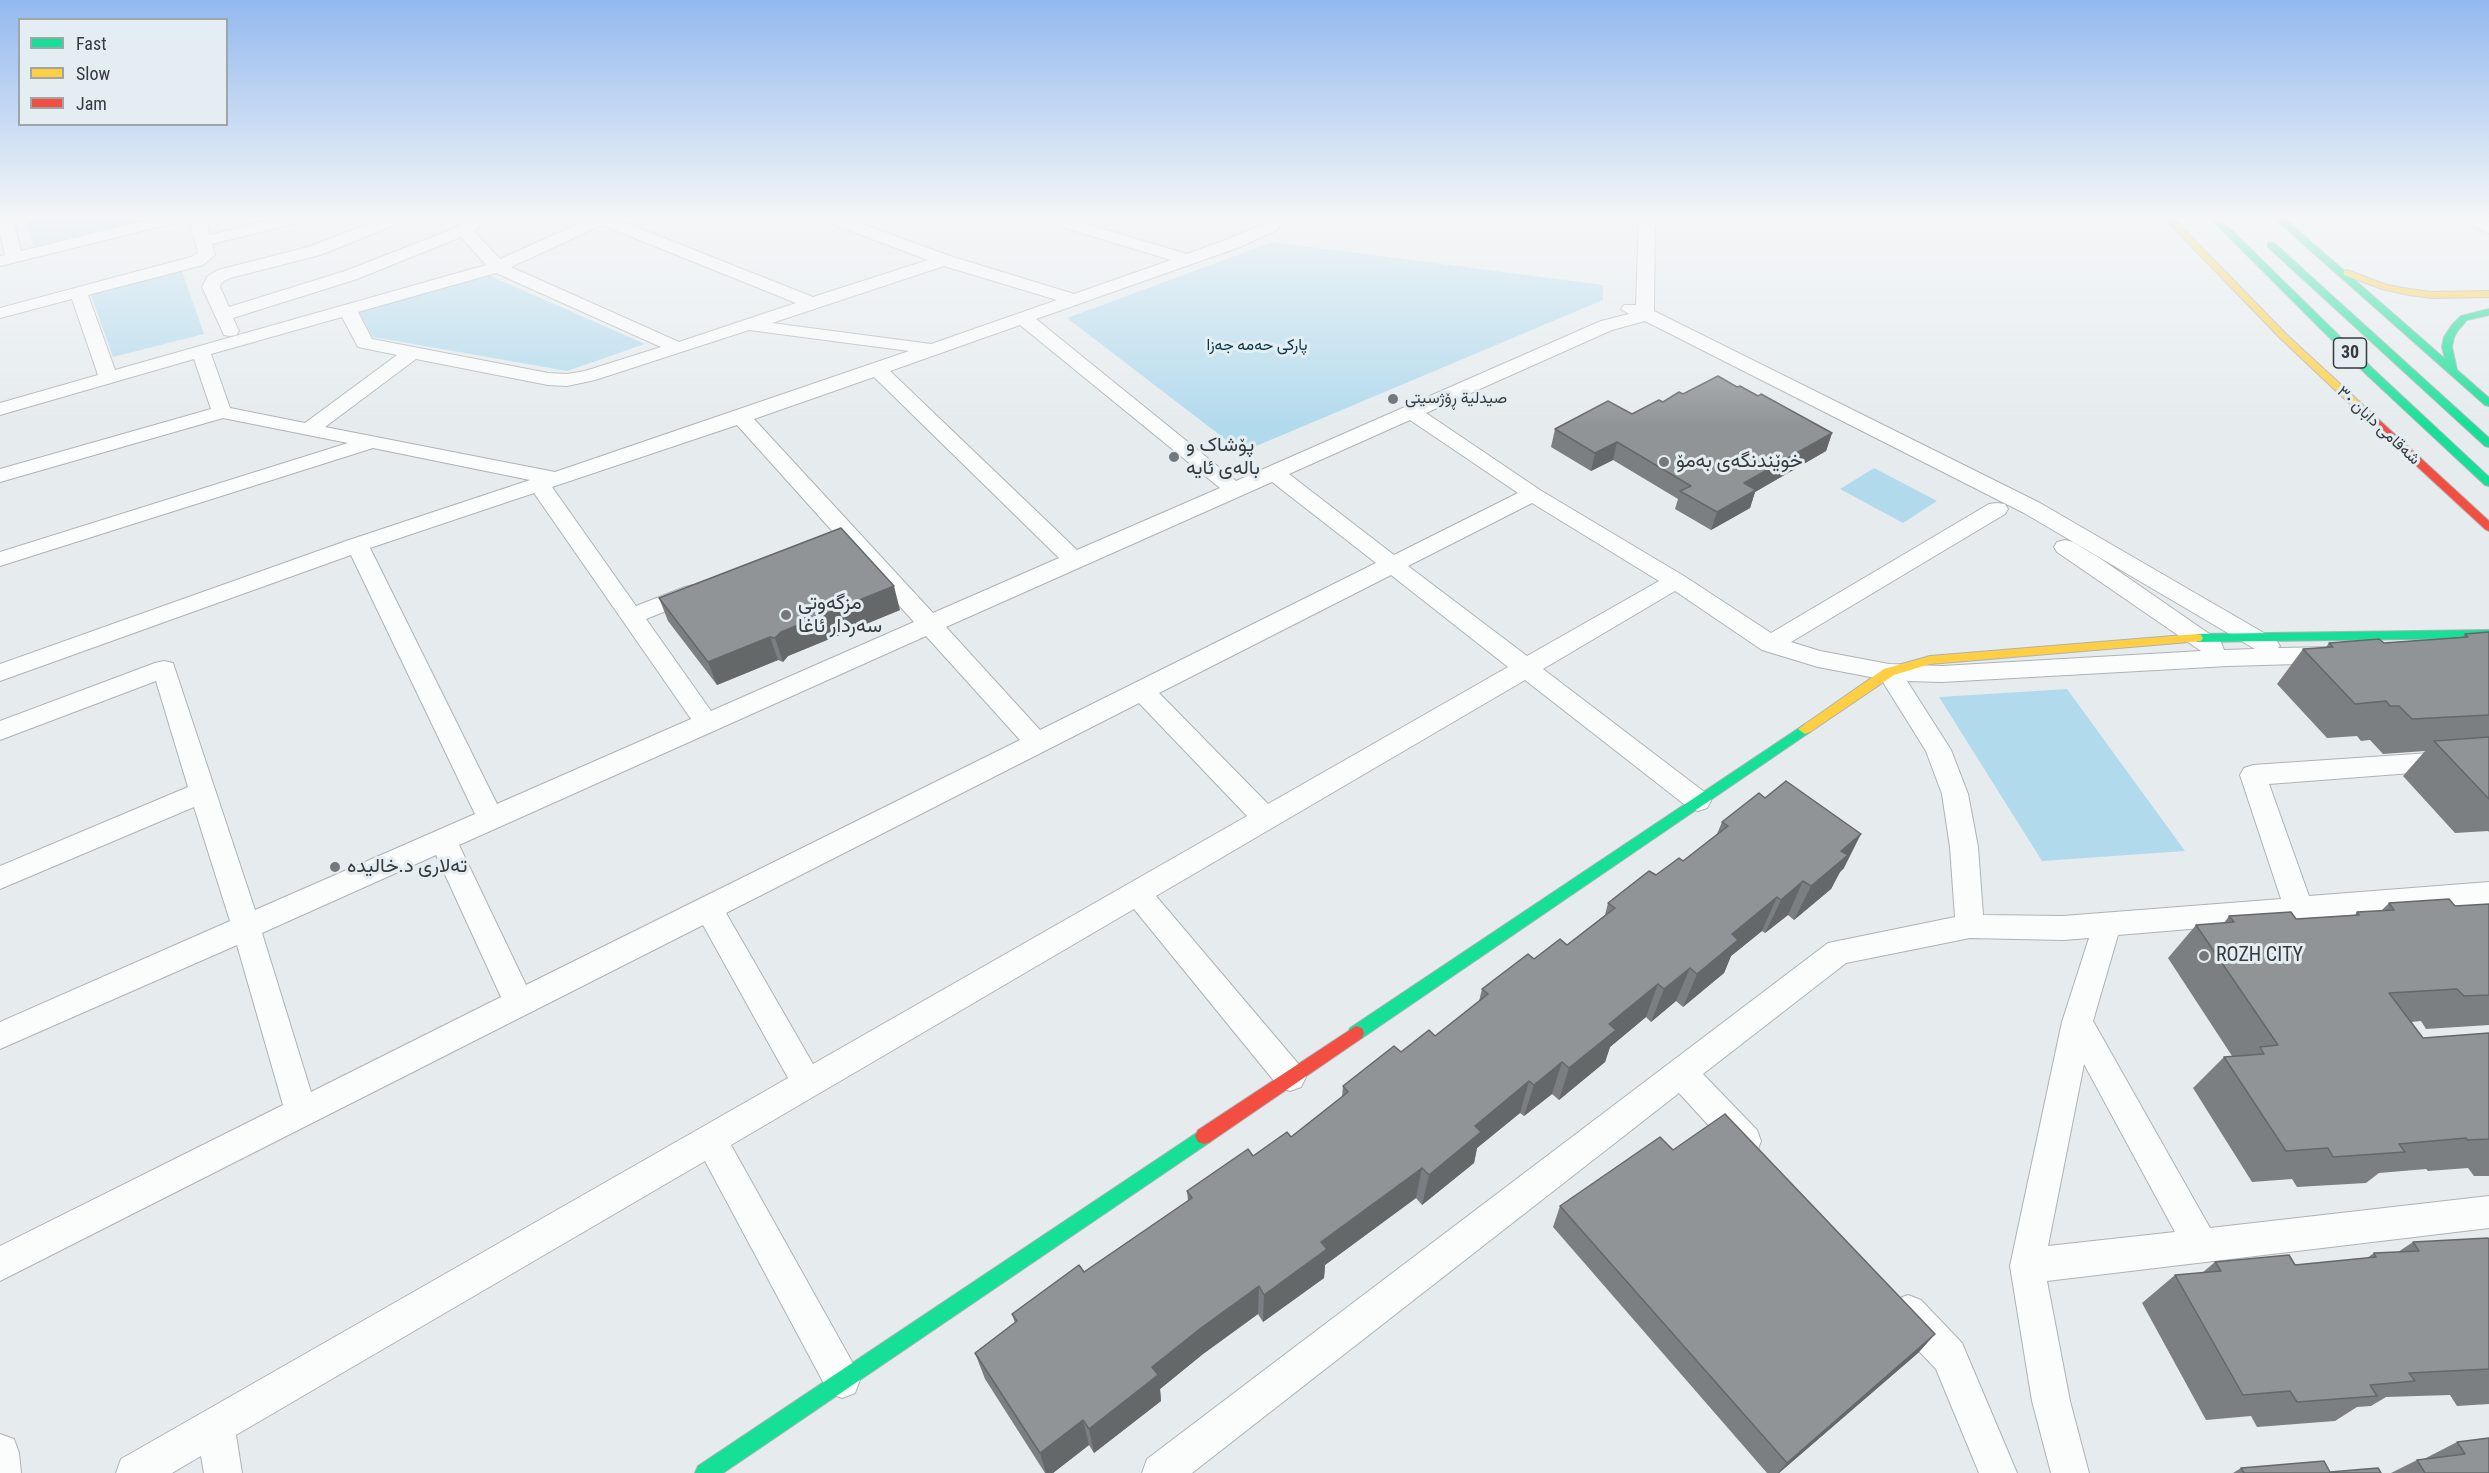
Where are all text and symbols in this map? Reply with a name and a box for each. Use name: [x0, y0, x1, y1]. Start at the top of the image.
legend: [18, 18, 228, 126]
text: Fast: [76, 33, 107, 54]
text: Slow: [76, 63, 110, 84]
text: Jam: [76, 93, 107, 114]
park label: پارکی حەمە جەزا: [1207, 336, 1307, 356]
road number: 30: [2334, 338, 2366, 368]
street label: شەقامی دابان ٣٠: [2332, 383, 2424, 469]
place label: صيدلية ڕۆژسیتی: [1405, 389, 1507, 409]
marker: صيدلية ڕۆژسیتی: [1386, 392, 1400, 406]
place label: پۆشاک و بالەی ئایە: [1186, 434, 1260, 481]
marker: پۆشاک و بالەی ئایە: [1167, 450, 1181, 464]
place label: خوێندنگەی بەمۆ: [1676, 450, 1803, 474]
marker: خوێندنگەی بەمۆ: [1657, 455, 1671, 469]
place label: مزگەوتی سەردار ئاغا: [798, 592, 882, 639]
marker: مزگەوتی سەردار ئاغا: [779, 608, 793, 622]
place label: تەلاری د.خالیدە: [347, 855, 467, 879]
marker: تەلاری د.خالیدە: [328, 860, 342, 874]
place label: ROZH CITY: [2216, 944, 2303, 968]
marker: ROZH CITY: [2197, 949, 2211, 963]

